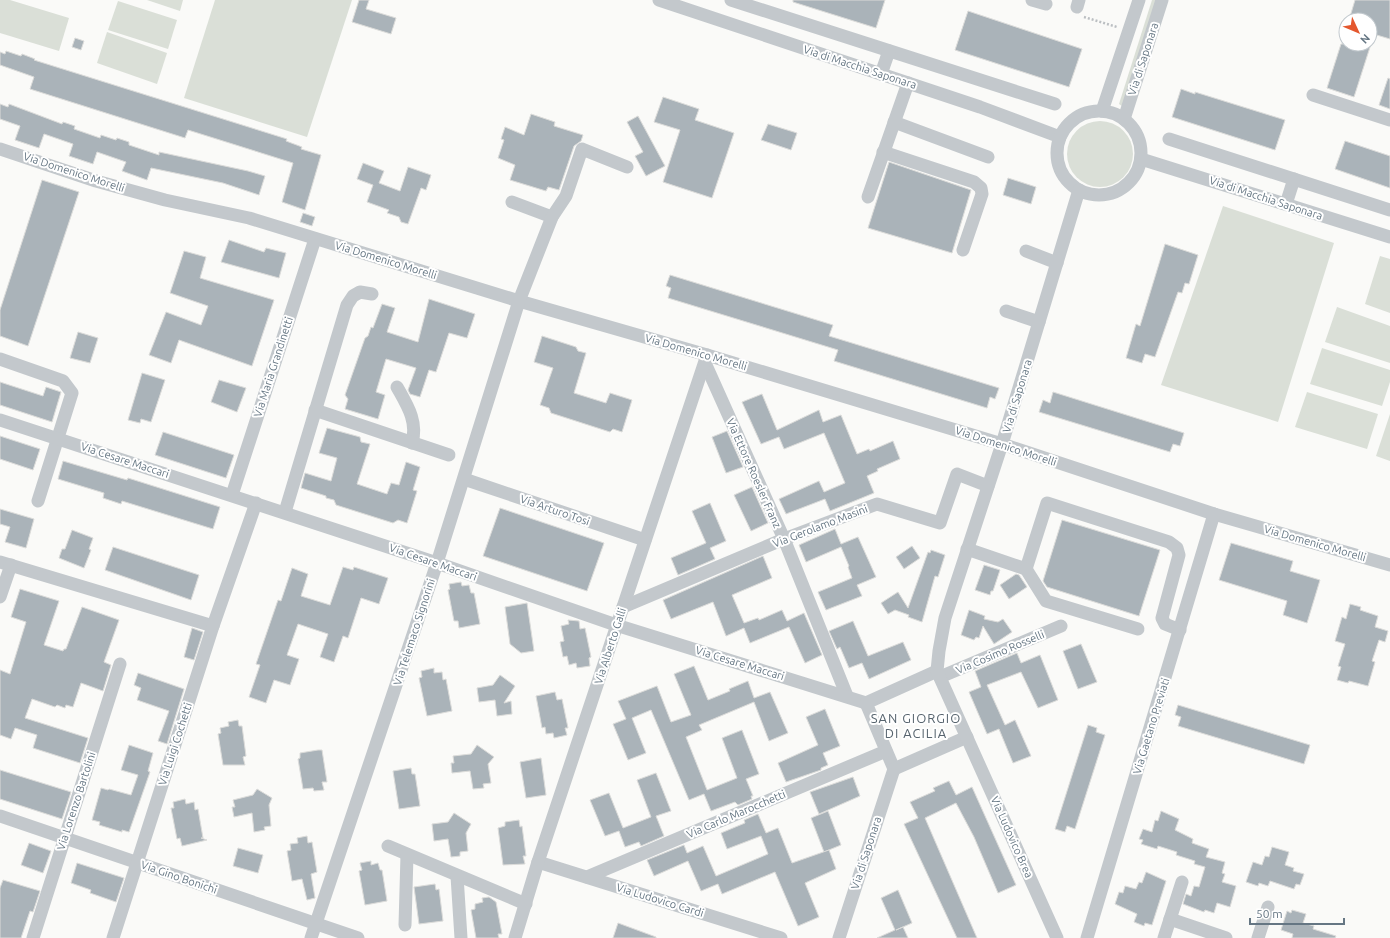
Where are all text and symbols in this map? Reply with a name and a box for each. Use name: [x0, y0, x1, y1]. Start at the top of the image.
north arrow: [1338, 12, 1378, 52]
street label: Via di Saponara: [1126, 21, 1160, 97]
text: N: [1358, 32, 1372, 46]
street label: Via di Macchia Saponara: [802, 43, 918, 91]
street label: Via Domenico Morelli: [22, 150, 126, 194]
street label: Via di Macchia Saponara: [1208, 174, 1324, 222]
street label: Via Domenico Morelli: [334, 239, 438, 281]
street label: Via Maria Grandinetti: [251, 315, 295, 419]
street label: Via Domenico Morelli: [644, 332, 748, 372]
street label: Via di Saponara: [1000, 358, 1034, 434]
street label: Via Ettore Roesler Franz: [724, 416, 784, 530]
street label: Via Domenico Morelli: [954, 424, 1058, 468]
street label: Via Cesare Maccari: [79, 440, 171, 480]
street label: Via Arturo Tosi: [519, 492, 591, 528]
street label: Via Gerolamo Masini: [771, 502, 869, 550]
street label: Via Domenico Morelli: [1263, 523, 1367, 563]
street label: Via Cesare Maccari: [388, 541, 478, 583]
street label: Via Telemaco Signorini: [391, 577, 437, 687]
street label: Via Alberto Galli: [592, 606, 628, 686]
street label: Via Cosimo Rosselli: [954, 628, 1046, 676]
street label: Via Cesare Maccari: [694, 644, 786, 682]
street label: Via Gaetano Previati: [1131, 676, 1171, 776]
street label: Via Luigi Cochetti: [156, 701, 194, 787]
district label: SAN GIORGIO DI ACILIA: [871, 711, 961, 740]
street label: Via Lorenzo Bartolini: [54, 750, 98, 852]
street label: Via Carlo Marocchetti: [685, 788, 787, 840]
street label: Via Ludovico Brea: [989, 794, 1035, 880]
street label: Via di Saponara: [849, 815, 883, 891]
street label: Via Gino Bonichi: [139, 858, 219, 896]
street label: Via Ludovico Cardi: [615, 881, 705, 919]
scale bar: [1250, 900, 1344, 926]
text: 50 m: [1256, 907, 1283, 920]

